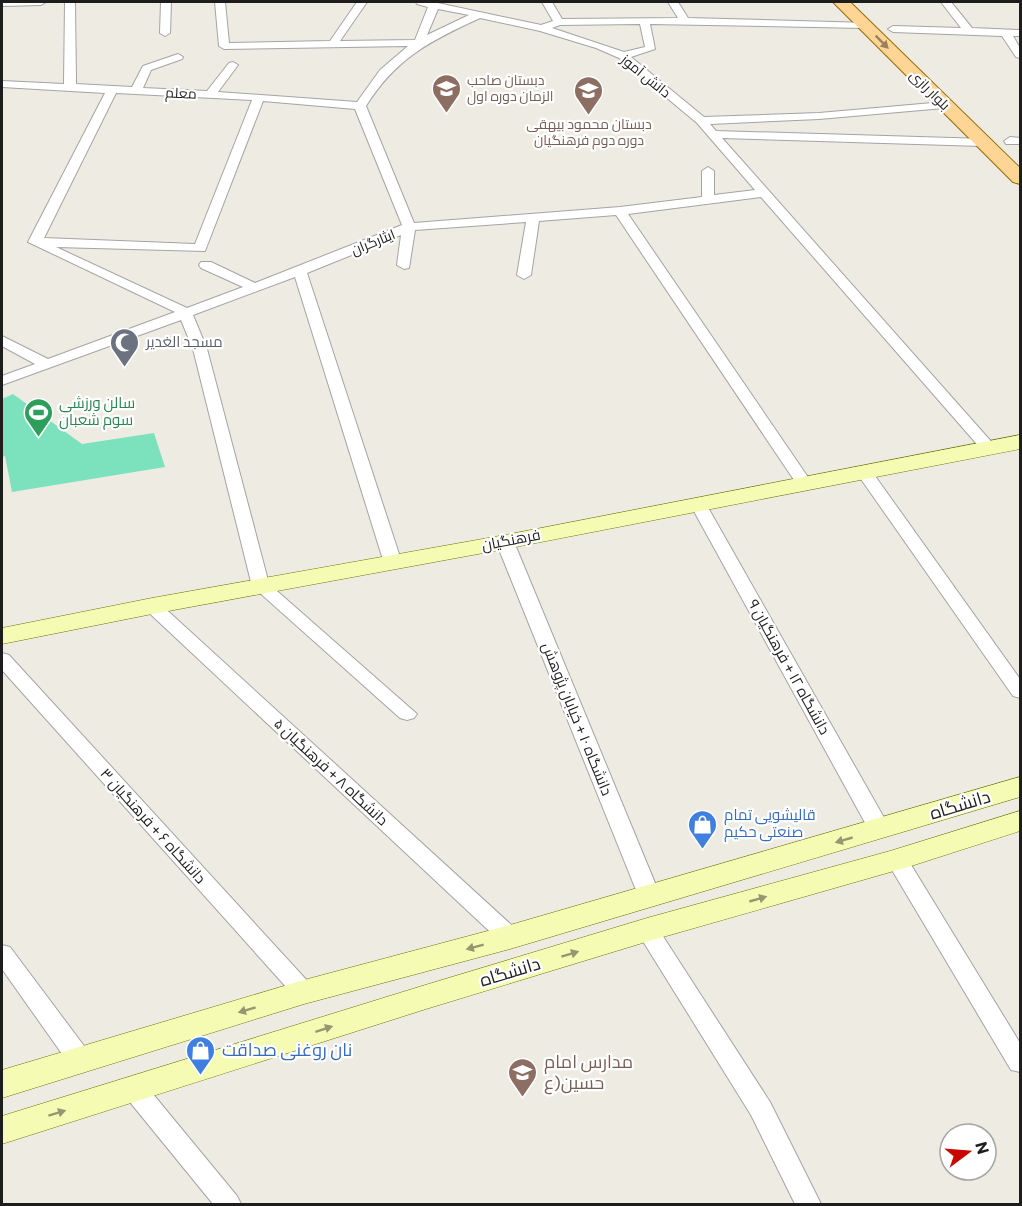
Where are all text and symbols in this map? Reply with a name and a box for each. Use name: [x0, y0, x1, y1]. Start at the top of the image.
one-way arrow: [875, 35, 889, 49]
street label: دانش آموز: [617, 50, 675, 101]
street label: بلوار رازی: [907, 66, 954, 113]
place label: دبستان صاحب الزمان دوره اول: [467, 71, 554, 105]
school or university icon: دبستان صاحب الزمان دوره اول: [430, 72, 462, 114]
school or university icon: دبستان محمود بیهقی دوره دوم فرهنگیان: [573, 74, 605, 116]
street label: معلم: [165, 83, 197, 104]
place label: دبستان محمود بیهقی دوره دوم فرهنگیان: [526, 115, 652, 150]
street label: ایثارگران: [348, 225, 397, 258]
mosque icon: مسجد الغدیر: [109, 326, 141, 368]
place label: مسجد الغدیر: [145, 332, 223, 351]
place label: سالن ورزشی سوم شعبان: [59, 393, 135, 430]
sports icon: سالن ورزشی سوم شعبان: [22, 396, 54, 438]
street label: فرهنگیان: [480, 525, 542, 555]
street label: دانشگاه ۱۲ + فرهنگیان ۹: [743, 596, 835, 738]
street label: دانشگاه ۱۰ + خیابان پژوهش: [537, 639, 617, 799]
street label: دانشگاه ۸ + فرهنگیان ۵: [270, 714, 392, 830]
street label: دانشگاه ۶ + فرهنگیان ۳: [96, 764, 210, 888]
street label: دانشگاه: [927, 784, 993, 824]
place label: قالیشویی تمام صنعتی حکیم: [724, 805, 816, 842]
shop icon: قالیشویی تمام صنعتی حکیم: [687, 808, 719, 850]
one-way arrow: [835, 836, 853, 845]
one-way arrow: [749, 894, 767, 903]
one-way arrow: [466, 942, 484, 952]
one-way arrow: [561, 948, 579, 958]
street label: دانشگاه: [477, 951, 543, 991]
one-way arrow: [238, 1006, 256, 1015]
one-way arrow: [315, 1024, 333, 1033]
shop icon: نان روغنی صداقت: [185, 1034, 217, 1076]
place label: نان روغنی صداقت: [222, 1038, 352, 1061]
place label: مدارس امام حسین(ع: [544, 1050, 633, 1095]
school or university icon: مدارس امام حسین(ع: [507, 1056, 539, 1098]
one-way arrow: [49, 1108, 67, 1117]
north arrow: [938, 1122, 998, 1182]
text: N: [972, 1139, 994, 1156]

